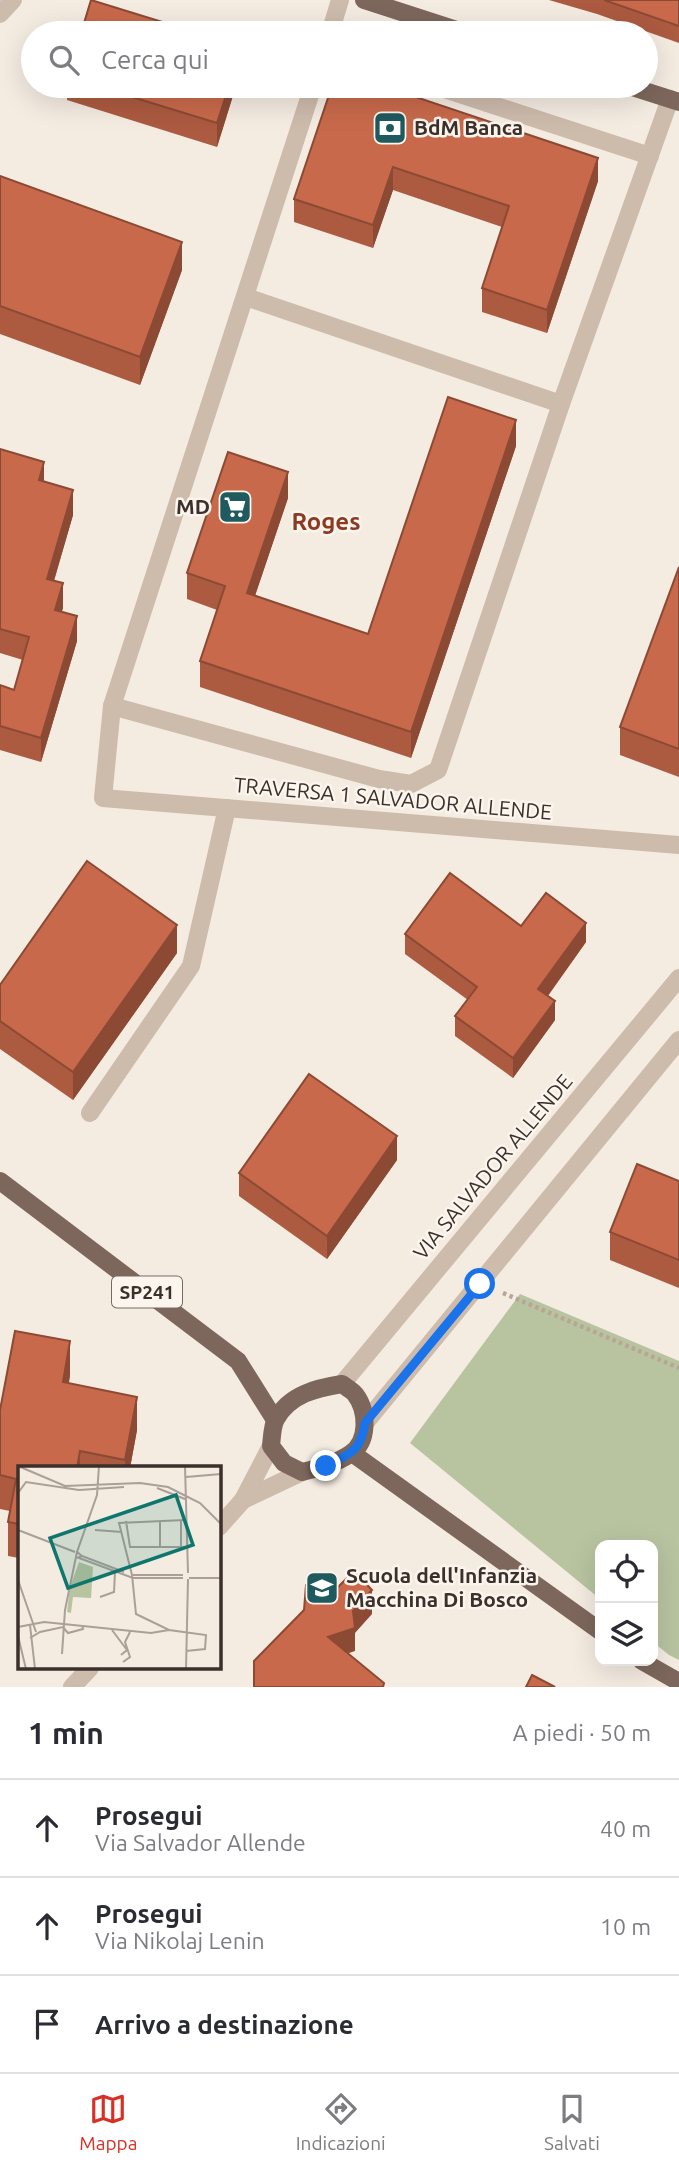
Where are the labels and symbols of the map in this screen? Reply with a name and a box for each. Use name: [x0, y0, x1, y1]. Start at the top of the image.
bank icon: BdM Banca: [371, 109, 409, 147]
place label: BdM Banca: [414, 115, 523, 139]
supermarket icon: MD: [216, 488, 254, 526]
place label: MD: [176, 494, 210, 518]
district label: Roges: [291, 508, 361, 535]
street label: TRAVERSA 1 SALVADOR ALLENDE: [233, 772, 553, 824]
street label: VIA SALVADOR ALLENDE: [408, 1069, 577, 1264]
route start: [464, 1268, 495, 1299]
road number: SP241: [112, 1276, 182, 1308]
route end: [310, 1450, 341, 1481]
inset map: [18, 1466, 220, 1670]
place label: Scuola dell'Infanzia Macchina Di Bosco: [346, 1563, 537, 1611]
school or university icon: Scuola dell'Infanzia Macchina Di Bosco: [303, 1569, 341, 1607]

